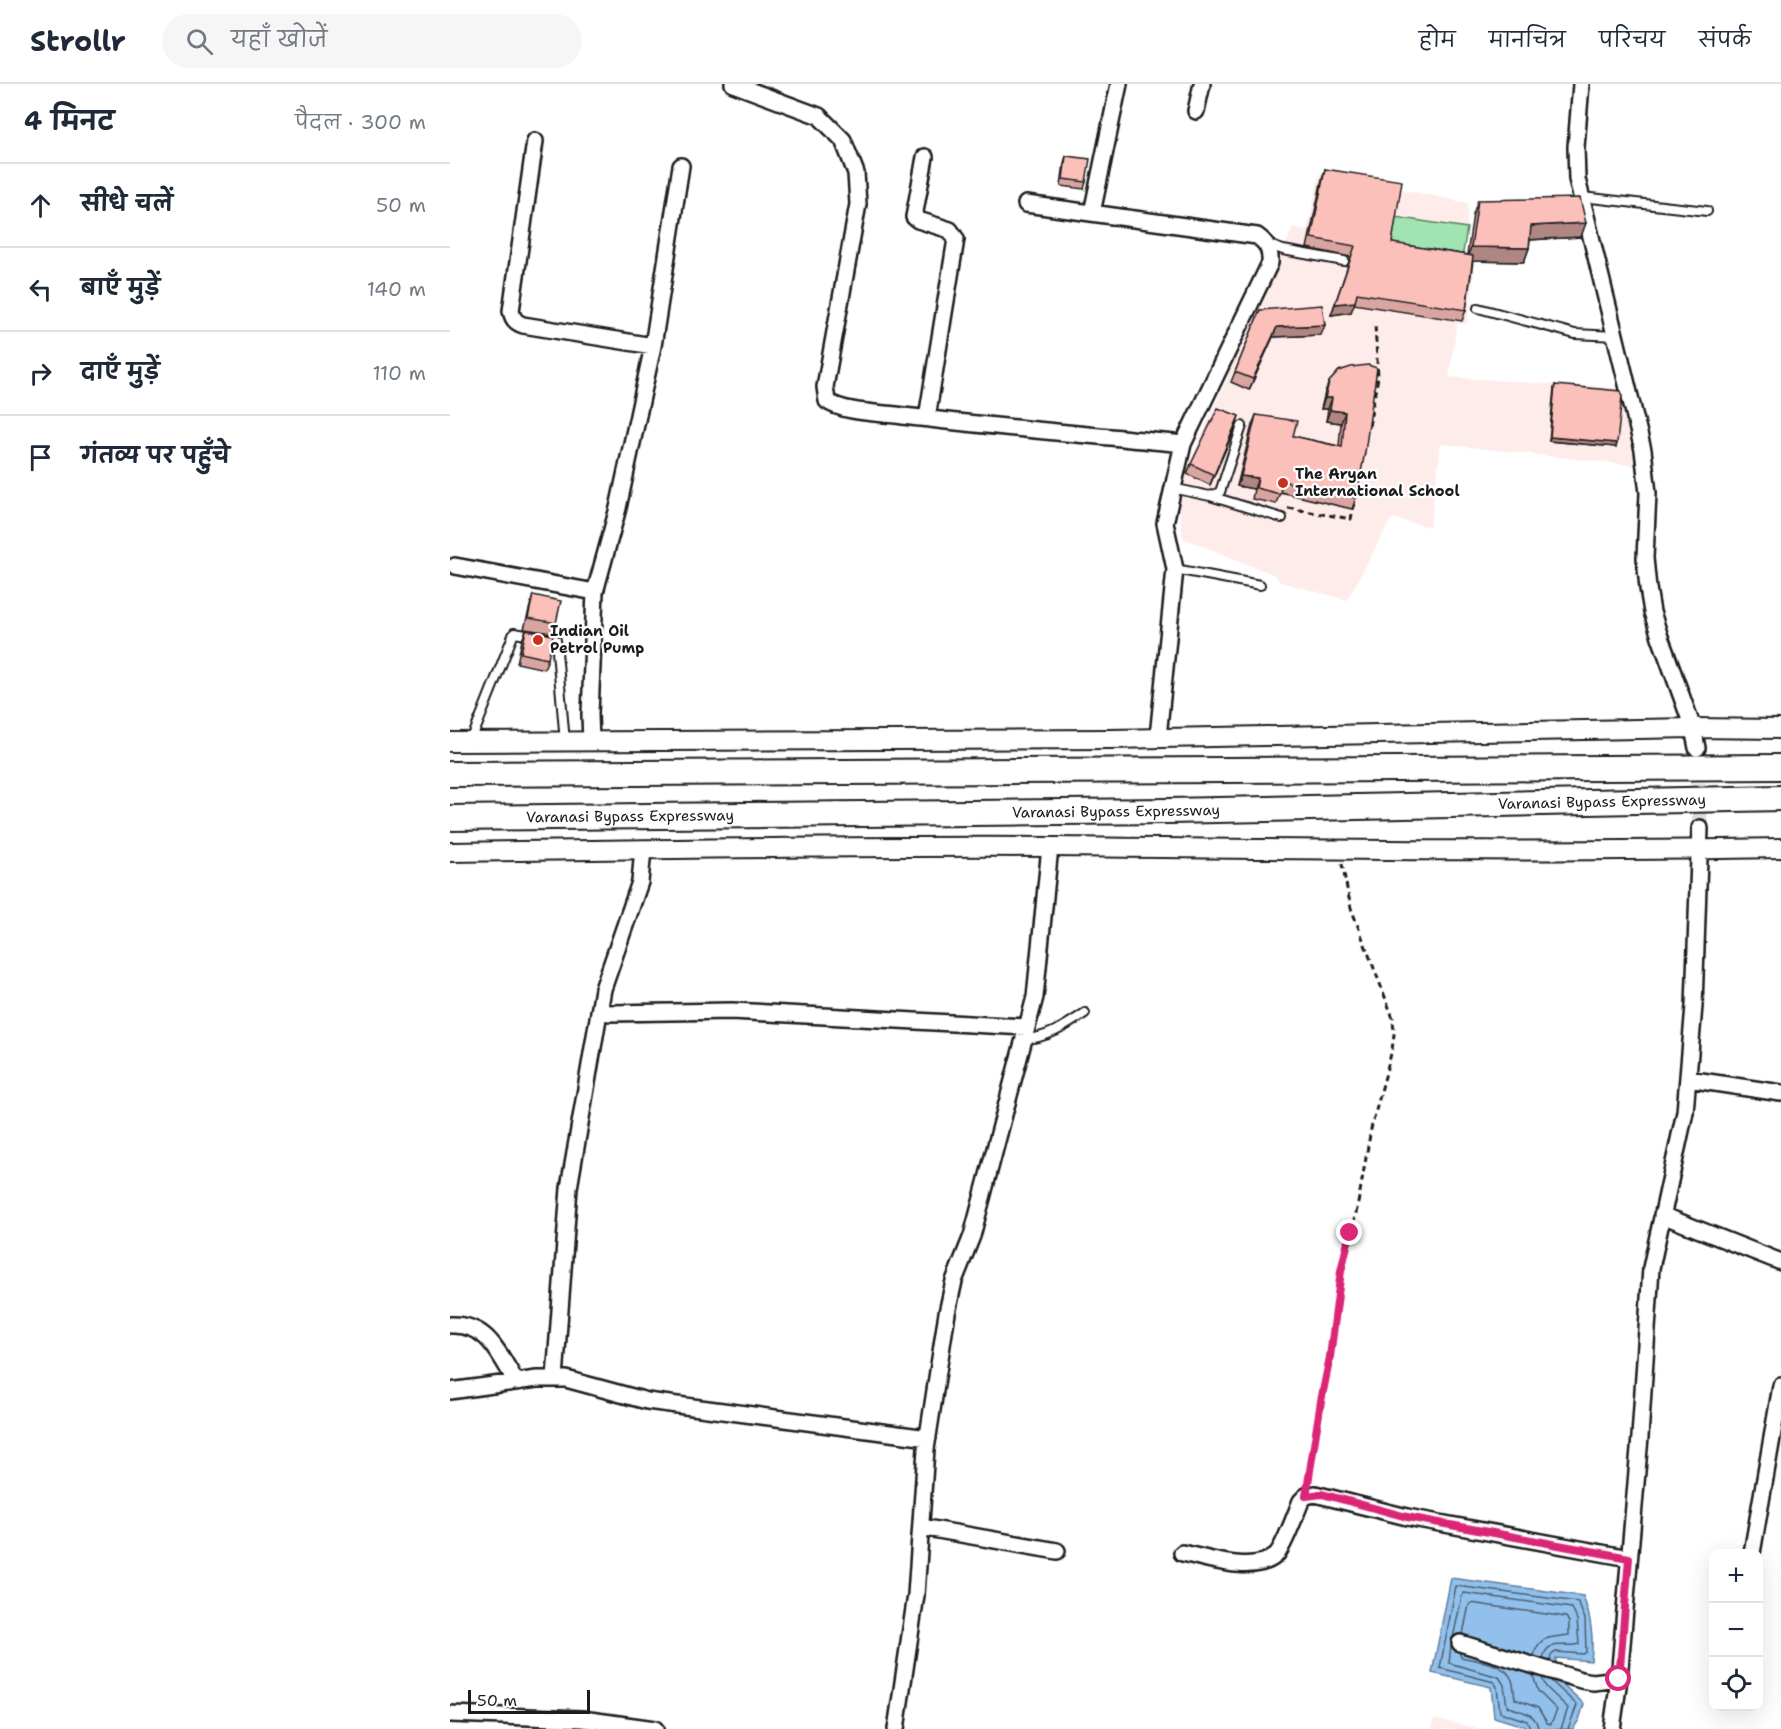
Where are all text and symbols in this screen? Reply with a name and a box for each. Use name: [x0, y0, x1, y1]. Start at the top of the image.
search box: [162, 14, 582, 68]
text: Strollr: [30, 22, 126, 60]
icon: search: [183, 25, 216, 58]
text: यहाँ खोजें: [231, 25, 327, 54]
text: होम: [1419, 26, 1456, 54]
text: मानचित्र: [1489, 26, 1566, 54]
text: परिचय: [1599, 26, 1665, 54]
text: संपर्क: [1698, 26, 1751, 54]
text: 4 मिनट: [24, 103, 114, 138]
text: पैदल · 300 m: [295, 109, 426, 135]
icon: ahead: [24, 189, 57, 222]
text: सीधे चलें: [81, 189, 173, 218]
text: 50 m: [376, 192, 426, 218]
icon: left: [24, 273, 57, 306]
text: बाएँ मुड़ें: [81, 273, 160, 302]
text: 140 m: [367, 276, 426, 302]
icon: right: [24, 357, 57, 390]
text: दाएँ मुड़ें: [81, 357, 160, 386]
text: 110 m: [372, 360, 426, 386]
icon: arrive: [24, 441, 57, 474]
text: गंतव्य पर पहुँचे: [81, 441, 230, 470]
place label: The Aryan International School: [1295, 464, 1460, 501]
marker: The Aryan International School: [1276, 476, 1290, 490]
place label: Indian Oil Petrol Pump: [550, 621, 644, 658]
marker: Indian Oil Petrol Pump: [531, 633, 545, 647]
street label: Varanasi Bypass Expressway: [1498, 790, 1706, 814]
street label: Varanasi Bypass Expressway: [1012, 800, 1220, 823]
street label: Varanasi Bypass Expressway: [526, 805, 734, 827]
route end: [1336, 1219, 1362, 1245]
map controls: [1709, 1549, 1763, 1711]
button: +: [1709, 1549, 1763, 1603]
button: −: [1709, 1603, 1763, 1657]
button: locate: [1709, 1657, 1763, 1711]
route start: [1605, 1665, 1631, 1691]
scale bar: [468, 1687, 590, 1714]
text: 50 m: [477, 1690, 517, 1711]

